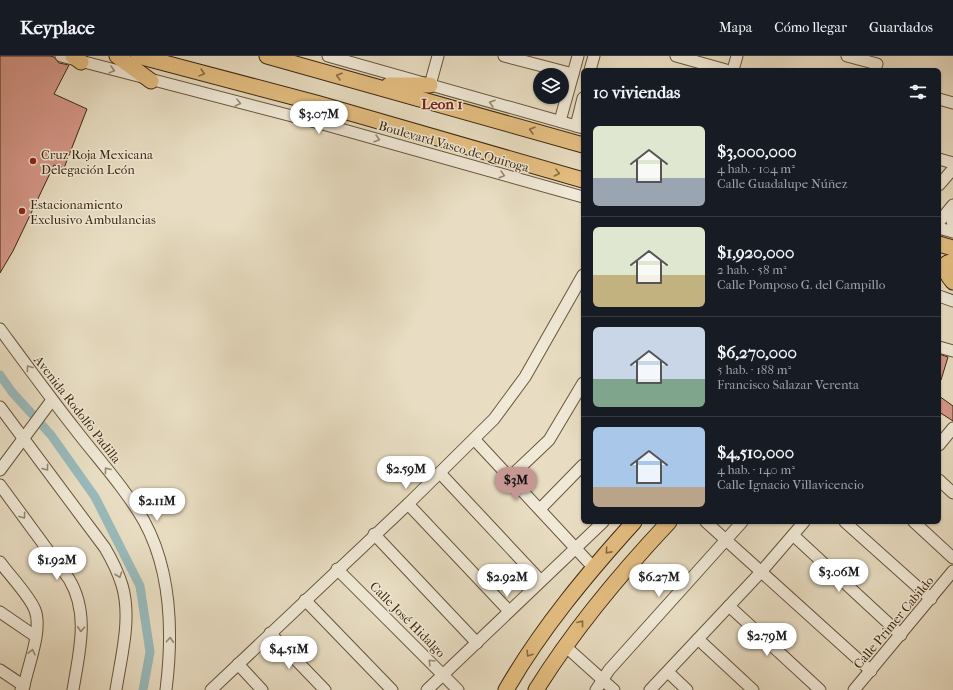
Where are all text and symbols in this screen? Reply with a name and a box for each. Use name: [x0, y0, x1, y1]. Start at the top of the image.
text: Keyplace: [20, 17, 95, 39]
text: Mapa: [719, 19, 752, 36]
text: Cómo llegar: [774, 19, 847, 36]
text: Guardados: [869, 19, 933, 36]
one-way arrow: [109, 66, 115, 74]
one-way arrow: [199, 68, 206, 77]
map controls: [533, 68, 569, 104]
button: layers: [533, 68, 569, 104]
one-way arrow: [336, 73, 343, 81]
icon: filters: [907, 81, 929, 103]
text: 10 viviendas: [593, 82, 680, 102]
district label: Leon 1: [421, 95, 463, 113]
one-way arrow: [235, 98, 241, 106]
one-way arrow: [488, 99, 495, 107]
pin: $3.07M: [286, 101, 352, 135]
text: $3.07M: [299, 106, 339, 121]
street label: Boulevard Vasco de Quiroga: [377, 118, 532, 175]
one-way arrow: [529, 126, 536, 135]
one-way arrow: [374, 135, 381, 143]
text: $3,000,000: [717, 141, 797, 161]
icon: home: [625, 142, 673, 190]
place label: Cruz Roja Mexicana Delegación León: [41, 147, 154, 177]
marker: Cruz Roja Mexicana Delegación León: [28, 156, 38, 166]
text: 4 hab. · 104 m²: [717, 161, 795, 176]
one-way arrow: [553, 168, 560, 176]
one-way arrow: [499, 170, 506, 178]
text: Calle Guadalupe Núñez: [717, 176, 848, 191]
place label: Estacionamiento Exclusivo Ambulancias: [30, 197, 156, 227]
marker: Estacionamiento Exclusivo Ambulancias: [17, 206, 27, 216]
text: $1,920,000: [717, 242, 794, 262]
icon: home: [625, 243, 673, 291]
text: 2 hab. · 58 m²: [717, 262, 787, 277]
text: Calle Pomposo G. del Campillo: [717, 277, 885, 292]
text: $6,270,000: [717, 342, 797, 362]
icon: home: [625, 343, 673, 391]
street label: Avenida Rodolfo Padilla: [30, 352, 125, 467]
text: 5 hab. · 188 m²: [717, 362, 791, 377]
one-way arrow: [27, 366, 34, 373]
text: Francisco Salazar Verenta: [717, 377, 859, 392]
text: $4,510,000: [717, 442, 794, 462]
icon: home: [625, 443, 673, 491]
pin: $2.59M: [373, 456, 439, 490]
text: $2.59M: [386, 461, 426, 476]
text: 4 hab. · 140 m²: [717, 462, 795, 477]
one-way arrow: [41, 464, 48, 471]
one-way arrow: [105, 467, 112, 474]
pin: $3M: [497, 467, 535, 501]
text: $3M: [504, 472, 528, 487]
text: Calle Ignacio Villavicencio: [717, 477, 864, 492]
pin: $2.11M: [124, 488, 190, 522]
text: $2.11M: [138, 493, 176, 508]
one-way arrow: [18, 512, 25, 519]
one-way arrow: [605, 546, 612, 554]
pin: $1.92M: [24, 547, 90, 581]
text: $1.92M: [37, 552, 77, 567]
pin: $3.06M: [806, 559, 872, 593]
pin: $2.92M: [474, 564, 540, 598]
pin: $6.27M: [626, 564, 692, 598]
text: $3.06M: [818, 564, 860, 579]
text: $2.92M: [486, 569, 528, 584]
text: $6.27M: [638, 569, 680, 584]
one-way arrow: [114, 572, 123, 579]
street label: Calle Primer Cabildo: [850, 573, 937, 672]
street label: Calle José Hidalgo: [367, 579, 449, 660]
one-way arrow: [577, 620, 584, 627]
pin: $2.79M: [734, 623, 800, 657]
one-way arrow: [77, 626, 85, 632]
text: $2.79M: [747, 628, 787, 643]
pin: $4.51M: [256, 636, 322, 670]
one-way arrow: [166, 637, 175, 643]
text: $4.51M: [269, 641, 309, 656]
one-way arrow: [27, 649, 35, 655]
one-way arrow: [527, 650, 534, 657]
one-way arrow: [428, 659, 436, 667]

